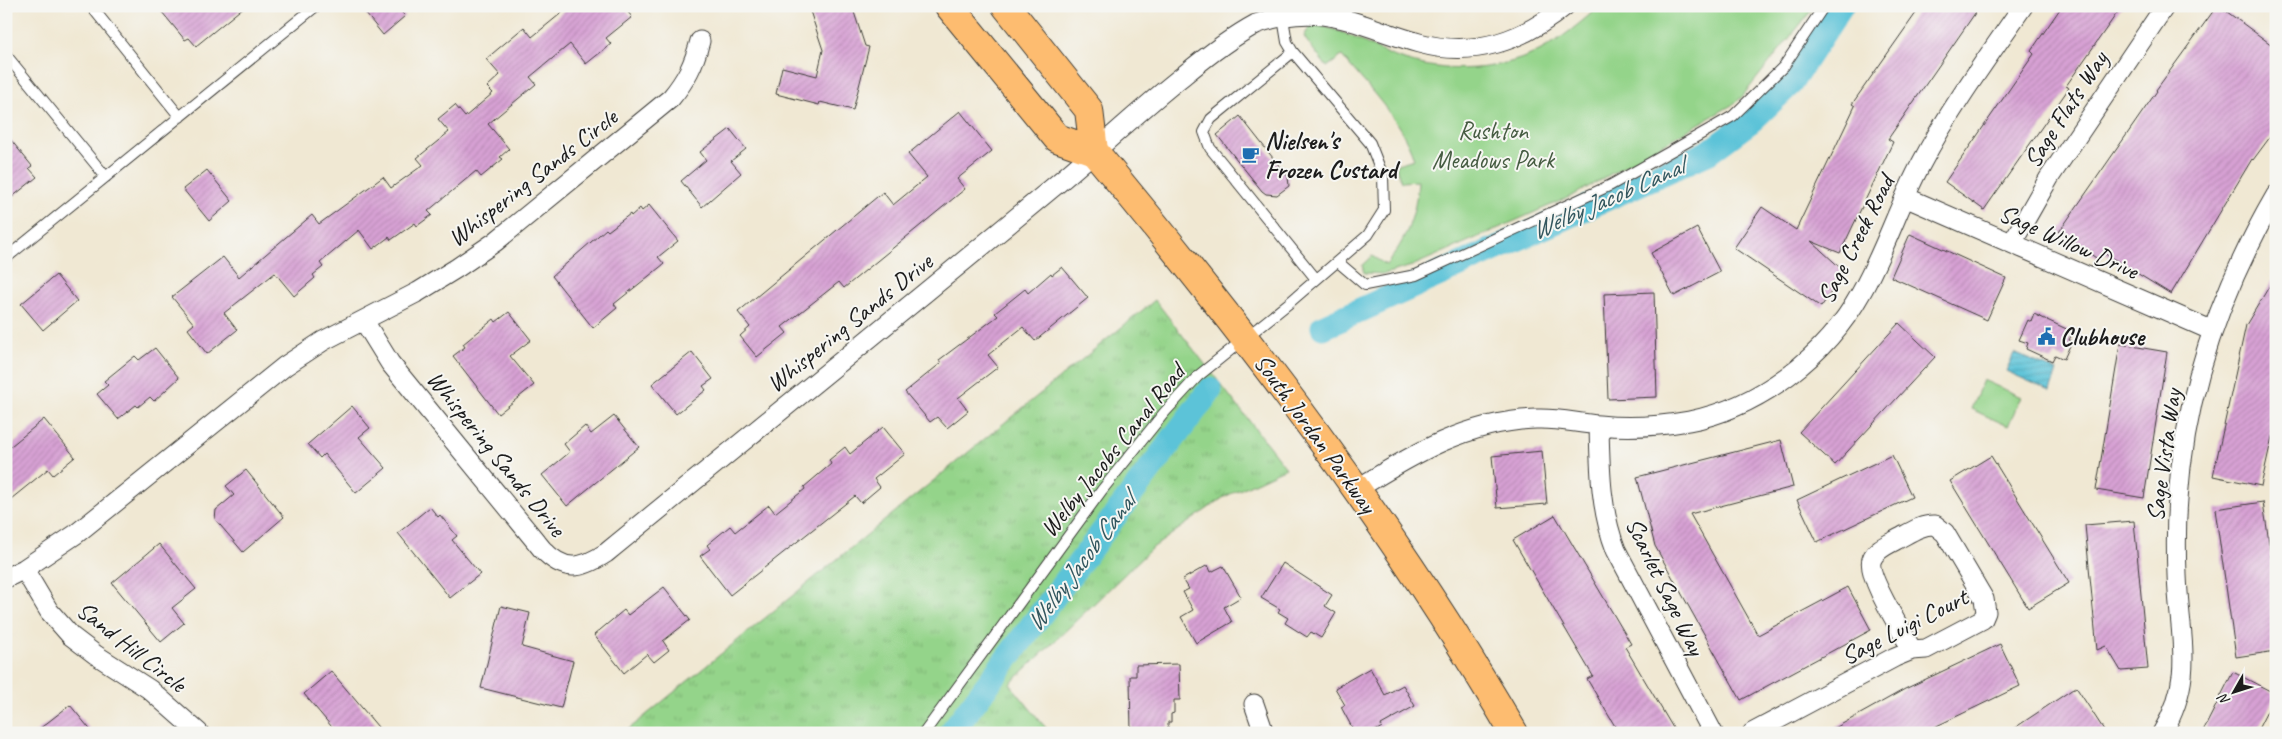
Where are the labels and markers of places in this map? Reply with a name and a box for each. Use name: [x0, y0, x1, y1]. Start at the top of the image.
place label: Nielsen's Frozen Custard: [1265, 125, 1401, 186]
cafe icon: Nielsen's Frozen Custard: [1241, 144, 1261, 164]
place label: Clubhouse: [2060, 321, 2146, 353]
public building icon: Clubhouse: [2036, 326, 2056, 346]

